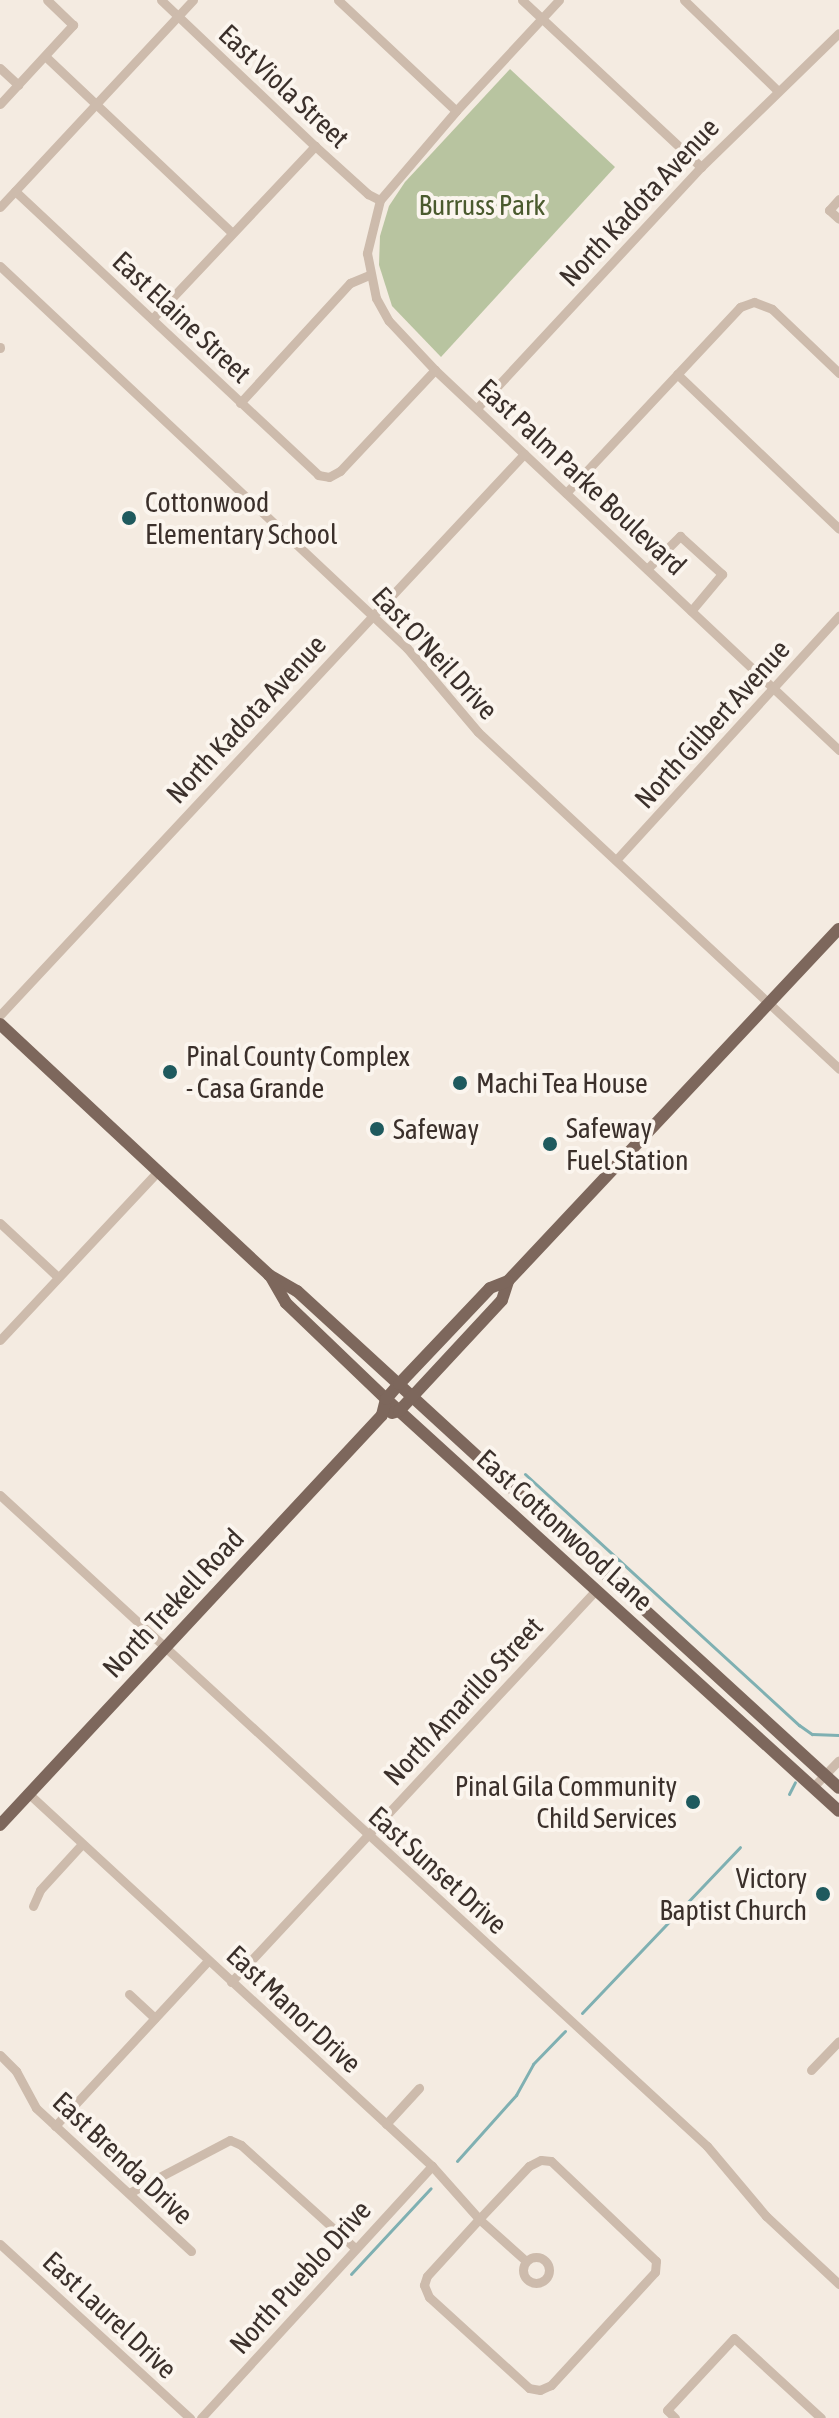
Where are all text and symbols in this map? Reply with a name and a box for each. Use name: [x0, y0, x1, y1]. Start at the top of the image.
street label: East Viola Street: [212, 17, 356, 155]
street label: North Kadota Avenue: [552, 111, 726, 293]
park label: Burruss Park: [418, 188, 546, 222]
street label: East Elaine Street: [106, 244, 258, 390]
street label: East Palm Parke Boulevard: [471, 372, 693, 582]
place label: Cottonwood Elementary School: [145, 485, 337, 551]
marker: Cottonwood Elementary School: [120, 509, 138, 527]
street label: East O'Neil Drive: [365, 580, 505, 726]
street label: North Kadota Avenue: [159, 628, 333, 810]
street label: North Gilbert Avenue: [628, 633, 796, 815]
place label: Pinal County Complex - Casa Grande: [186, 1039, 410, 1105]
marker: Pinal County Complex - Casa Grande: [161, 1063, 179, 1081]
place label: Machi Tea House: [476, 1066, 648, 1100]
marker: Machi Tea House: [451, 1074, 469, 1092]
place label: Safeway Fuel Station: [566, 1111, 689, 1177]
place label: Safeway: [393, 1112, 479, 1146]
marker: Safeway: [368, 1120, 386, 1138]
marker: Safeway Fuel Station: [541, 1135, 559, 1153]
street label: East Cottonwood Lane: [470, 1442, 660, 1618]
street label: North Trekell Road: [95, 1522, 251, 1684]
street label: North Amarillo Street: [376, 1610, 550, 1792]
place label: Pinal Gila Community Child Services: [455, 1769, 677, 1835]
marker: Pinal Gila Community Child Services: [684, 1793, 702, 1811]
street label: East Sunset Drive: [362, 1799, 514, 1941]
place label: Victory Baptist Church: [659, 1861, 807, 1927]
marker: Victory Baptist Church: [814, 1885, 832, 1903]
street label: East Manor Drive: [220, 1938, 368, 2080]
street label: East Brenda Drive: [46, 2085, 200, 2231]
street label: North Pueblo Drive: [222, 2193, 378, 2361]
street label: East Laurel Drive: [36, 2245, 184, 2385]

